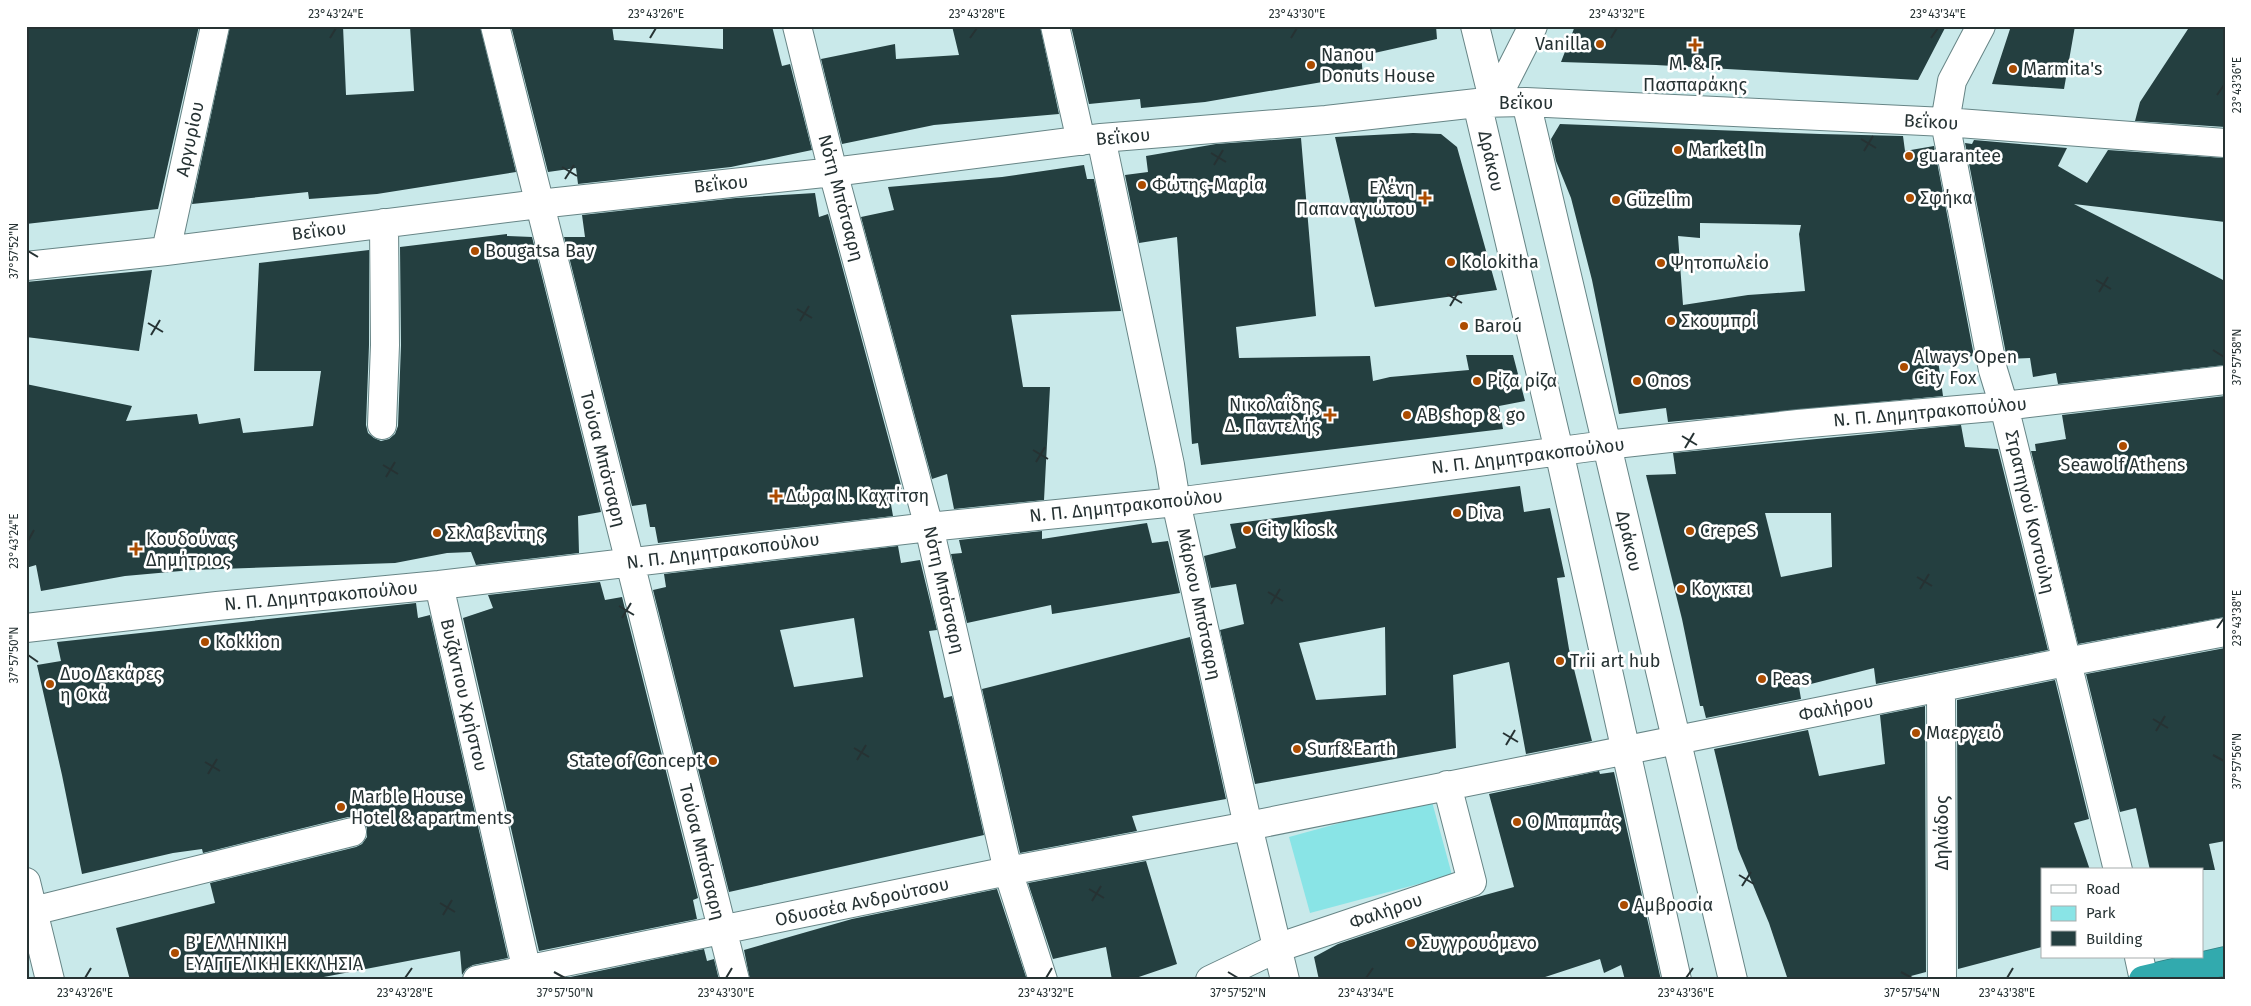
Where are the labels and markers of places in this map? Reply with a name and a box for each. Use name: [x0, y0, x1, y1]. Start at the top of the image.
place label: Vanilla: [1535, 33, 1590, 55]
marker: Vanilla: [1594, 38, 1606, 50]
marker: Μ. & Γ. Πασπαράκης: [1689, 39, 1701, 51]
place label: Nanou Donuts House: [1321, 44, 1435, 87]
place label: Μ. & Γ. Πασπαράκης: [1643, 53, 1748, 96]
place label: Marmita's: [2023, 58, 2102, 80]
marker: Nanou Donuts House: [1305, 59, 1317, 71]
marker: Marmita's: [2007, 63, 2019, 75]
place label: Market In: [1688, 139, 1765, 161]
marker: Market In: [1672, 144, 1684, 156]
place label: guarantee: [1919, 145, 2001, 167]
marker: guarantee: [1903, 150, 1915, 162]
place label: Φώτης-Μαρία: [1152, 174, 1265, 196]
place label: Ελένη Παπαναγιώτου: [1296, 177, 1415, 220]
marker: Φώτης-Μαρία: [1136, 179, 1148, 191]
place label: Σφήκα: [1920, 187, 1973, 209]
place label: Güzelim: [1626, 189, 1691, 211]
marker: Ελένη Παπαναγιώτου: [1419, 192, 1431, 204]
marker: Σφήκα: [1904, 192, 1916, 204]
marker: Güzelim: [1610, 194, 1622, 206]
place label: Bougatsa Bay: [485, 240, 594, 262]
marker: Bougatsa Bay: [469, 245, 481, 257]
place label: Kolokitha: [1461, 251, 1539, 273]
place label: Ψητοπωλείο: [1671, 252, 1769, 274]
marker: Kolokitha: [1445, 256, 1457, 268]
marker: Ψητοπωλείο: [1655, 257, 1667, 269]
place label: Σκουμπρί: [1681, 310, 1757, 332]
place label: Baroú: [1474, 315, 1522, 337]
marker: Σκουμπρί: [1665, 315, 1677, 327]
marker: Baroú: [1458, 320, 1470, 332]
place label: Always Open City Fox: [1914, 346, 2017, 389]
marker: Always Open City Fox: [1898, 361, 1910, 373]
place label: Ρίζα ρίζα: [1487, 370, 1557, 392]
place label: Onos: [1647, 370, 1689, 392]
marker: Ρίζα ρίζα: [1471, 375, 1483, 387]
marker: Onos: [1631, 375, 1643, 387]
place label: Νικολαΐδης Δ. Παντελής: [1225, 393, 1321, 437]
place label: AB shop & go: [1417, 404, 1525, 426]
marker: Νικολαΐδης Δ. Παντελής: [1324, 409, 1336, 421]
marker: AB shop & go: [1401, 409, 1413, 421]
marker: Seawolf Athens: [2117, 440, 2129, 452]
place label: Seawolf Athens: [2061, 454, 2185, 476]
place label: Δώρα Ν. Καχτίτση: [786, 485, 929, 507]
marker: Δώρα Ν. Καχτίτση: [770, 490, 782, 502]
place label: Diva: [1467, 502, 1502, 524]
marker: Diva: [1451, 507, 1463, 519]
place label: City kiosk: [1257, 519, 1335, 541]
place label: CrepeS: [1700, 520, 1757, 542]
place label: Σκλαβενίτης: [447, 522, 545, 544]
marker: City kiosk: [1241, 524, 1253, 536]
marker: CrepeS: [1684, 525, 1696, 537]
marker: Σκλαβενίτης: [431, 527, 443, 539]
place label: Κουδούνας Δημήτριος: [146, 528, 236, 571]
marker: Κουδούνας Δημήτριος: [130, 543, 142, 555]
place label: Κογκτει: [1691, 578, 1751, 600]
marker: Κογκτει: [1675, 583, 1687, 595]
place label: Kokkion: [215, 631, 280, 653]
marker: Kokkion: [199, 636, 211, 648]
place label: Trii art hub: [1570, 650, 1660, 672]
marker: Trii art hub: [1554, 655, 1566, 667]
place label: Δυο Δεκάρες η Οκά: [60, 663, 162, 706]
place label: Peas: [1772, 668, 1810, 690]
marker: Peas: [1756, 673, 1768, 685]
marker: Δυο Δεκάρες η Οκά: [44, 678, 56, 690]
place label: Μαεργειό: [1926, 722, 2002, 744]
marker: Μαεργειό: [1910, 727, 1922, 739]
place label: Surf&Earth: [1307, 738, 1396, 760]
marker: Surf&Earth: [1291, 743, 1303, 755]
place label: State of Concept: [569, 750, 703, 772]
marker: State of Concept: [707, 755, 719, 767]
place label: Marble House Hotel & apartments: [351, 786, 512, 829]
marker: Marble House Hotel & apartments: [335, 801, 347, 813]
place label: O Μπαμπάς: [1527, 811, 1620, 833]
marker: O Μπαμπάς: [1511, 816, 1523, 828]
place label: Αμβροσία: [1634, 894, 1713, 916]
marker: Αμβροσία: [1618, 899, 1630, 911]
place label: Β' ΕΛΛΗΝΙΚΗ ΕΥΑΓΓΕΛΙΚΗ ΕΚΚΛΗΣΙΑ: [185, 932, 364, 975]
place label: Συγγρουόμενο: [1421, 932, 1537, 954]
marker: Συγγρουόμενο: [1405, 937, 1417, 949]
marker: Β' ΕΛΛΗΝΙΚΗ ΕΥΑΓΓΕΛΙΚΗ ΕΚΚΛΗΣΙΑ: [169, 947, 181, 959]

